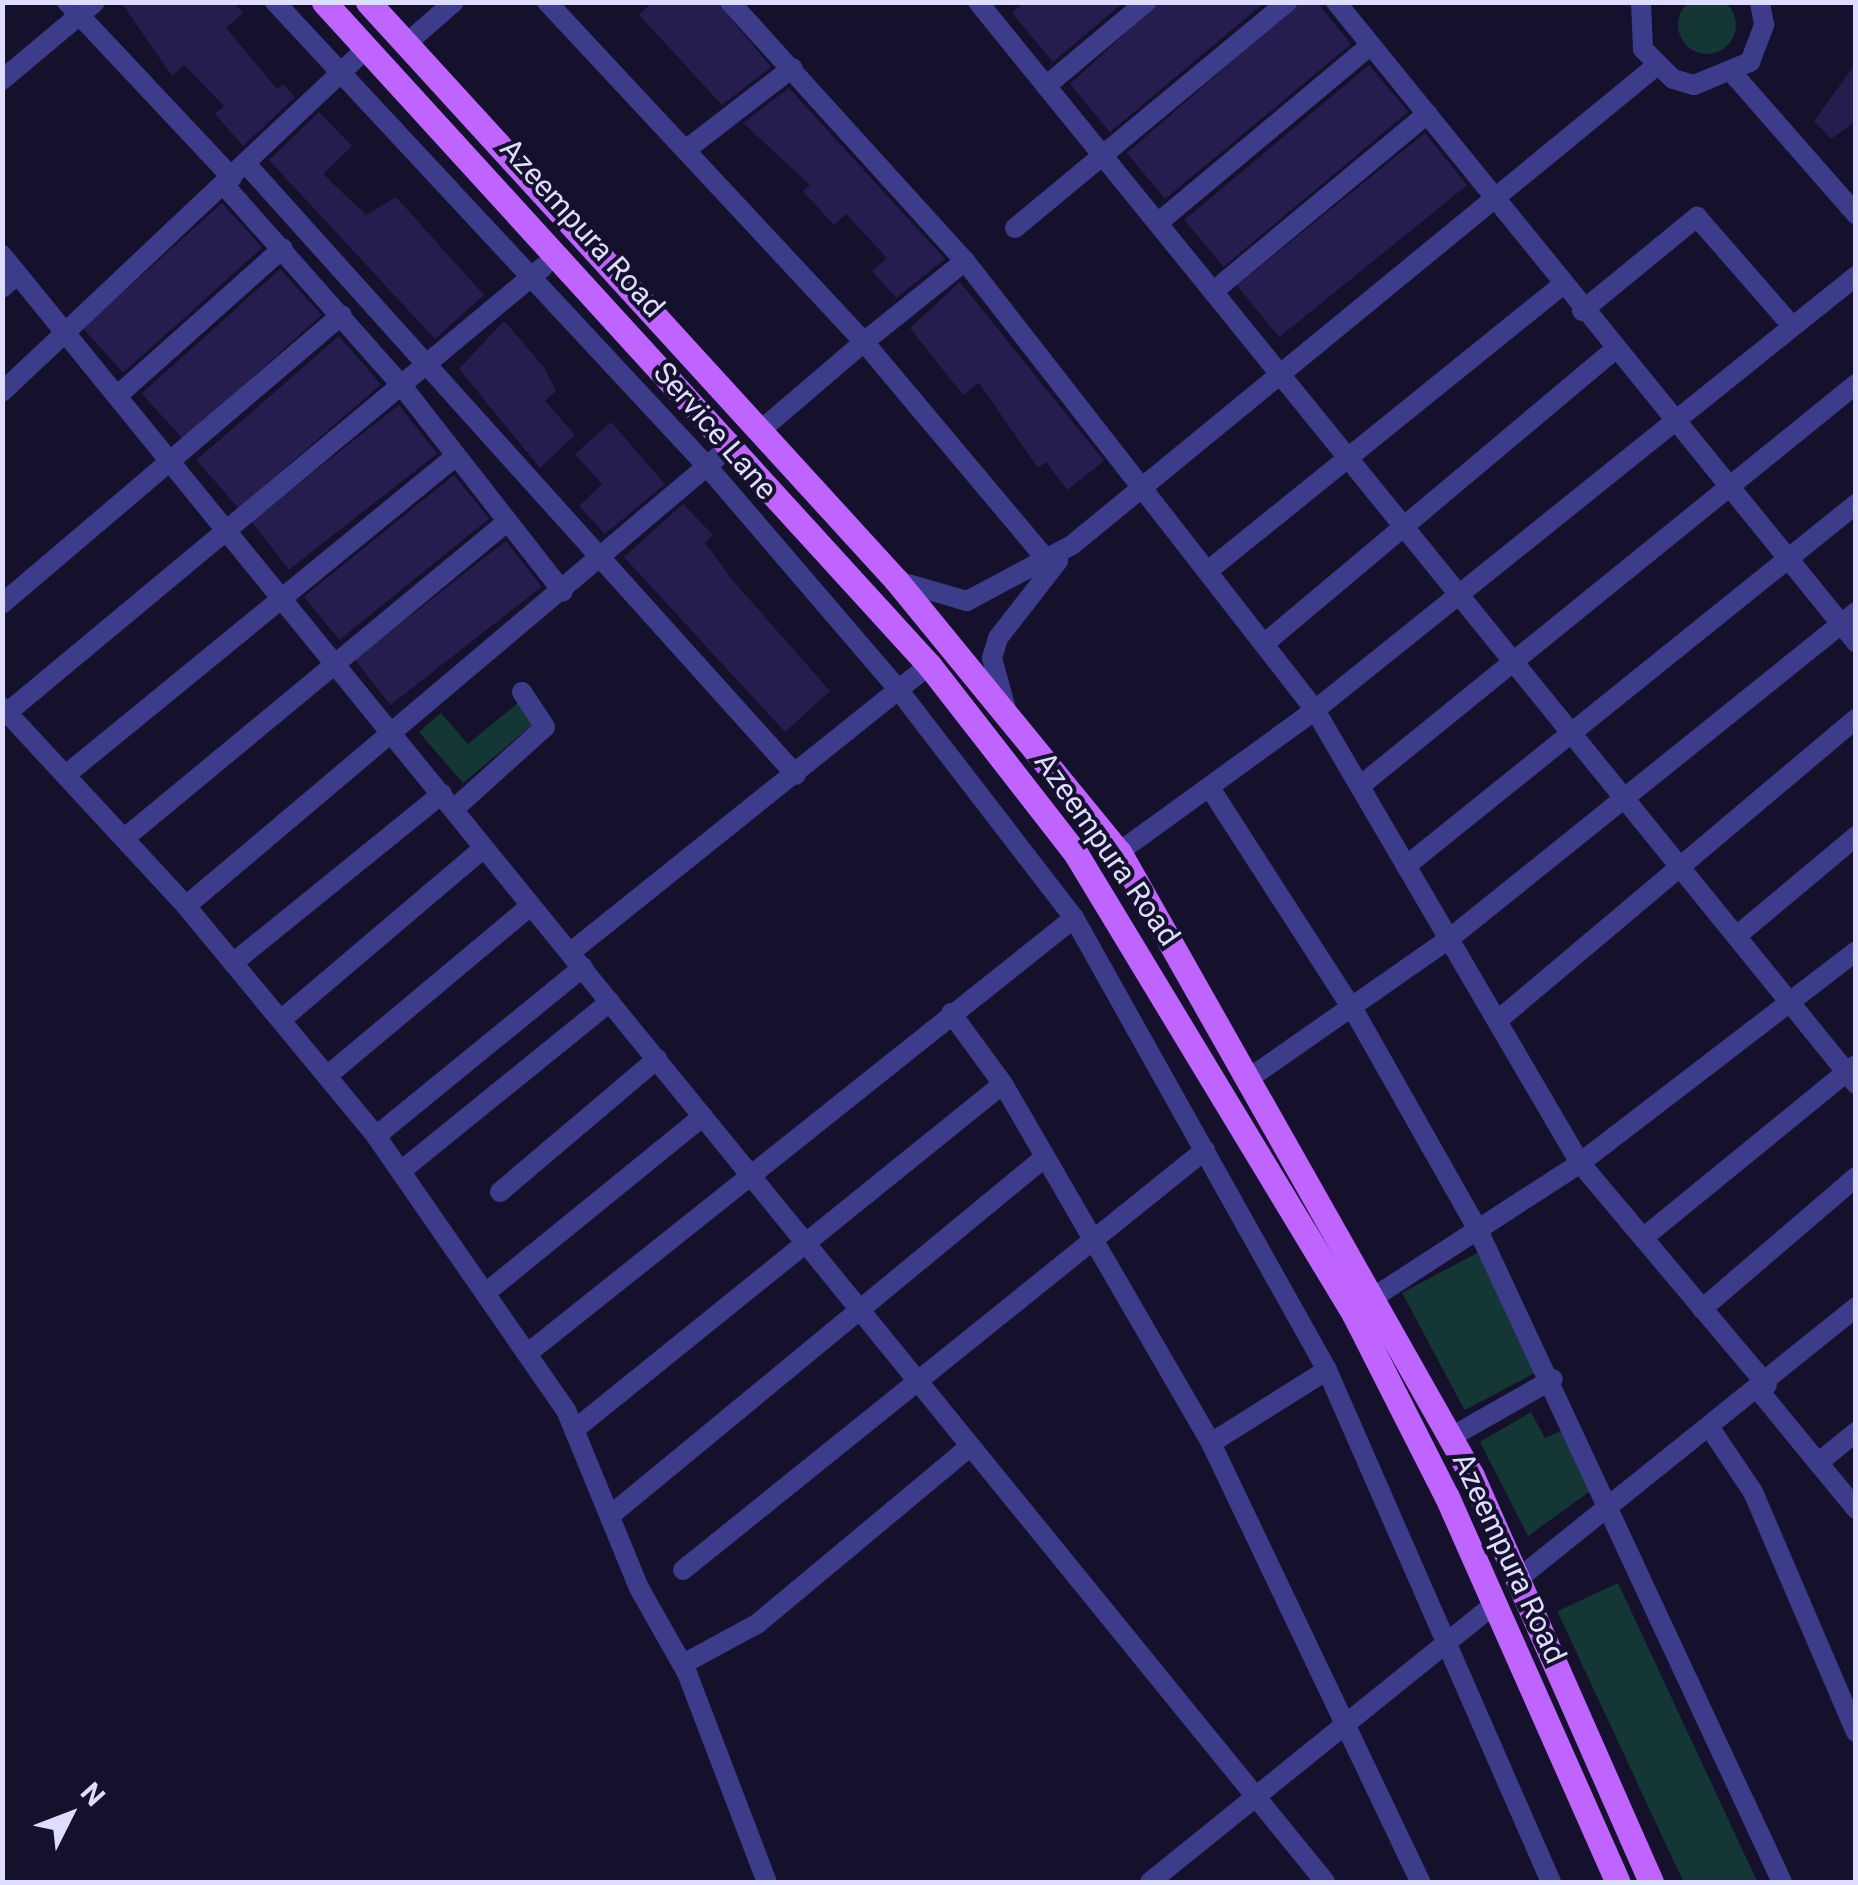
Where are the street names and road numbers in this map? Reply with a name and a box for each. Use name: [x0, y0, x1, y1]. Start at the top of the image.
street label: Azeempura Road: [492, 131, 672, 325]
street label: Service Lane: [646, 355, 784, 507]
street label: Azeempura Road: [1027, 745, 1187, 953]
street label: Azeempura Road: [1444, 1447, 1574, 1669]

